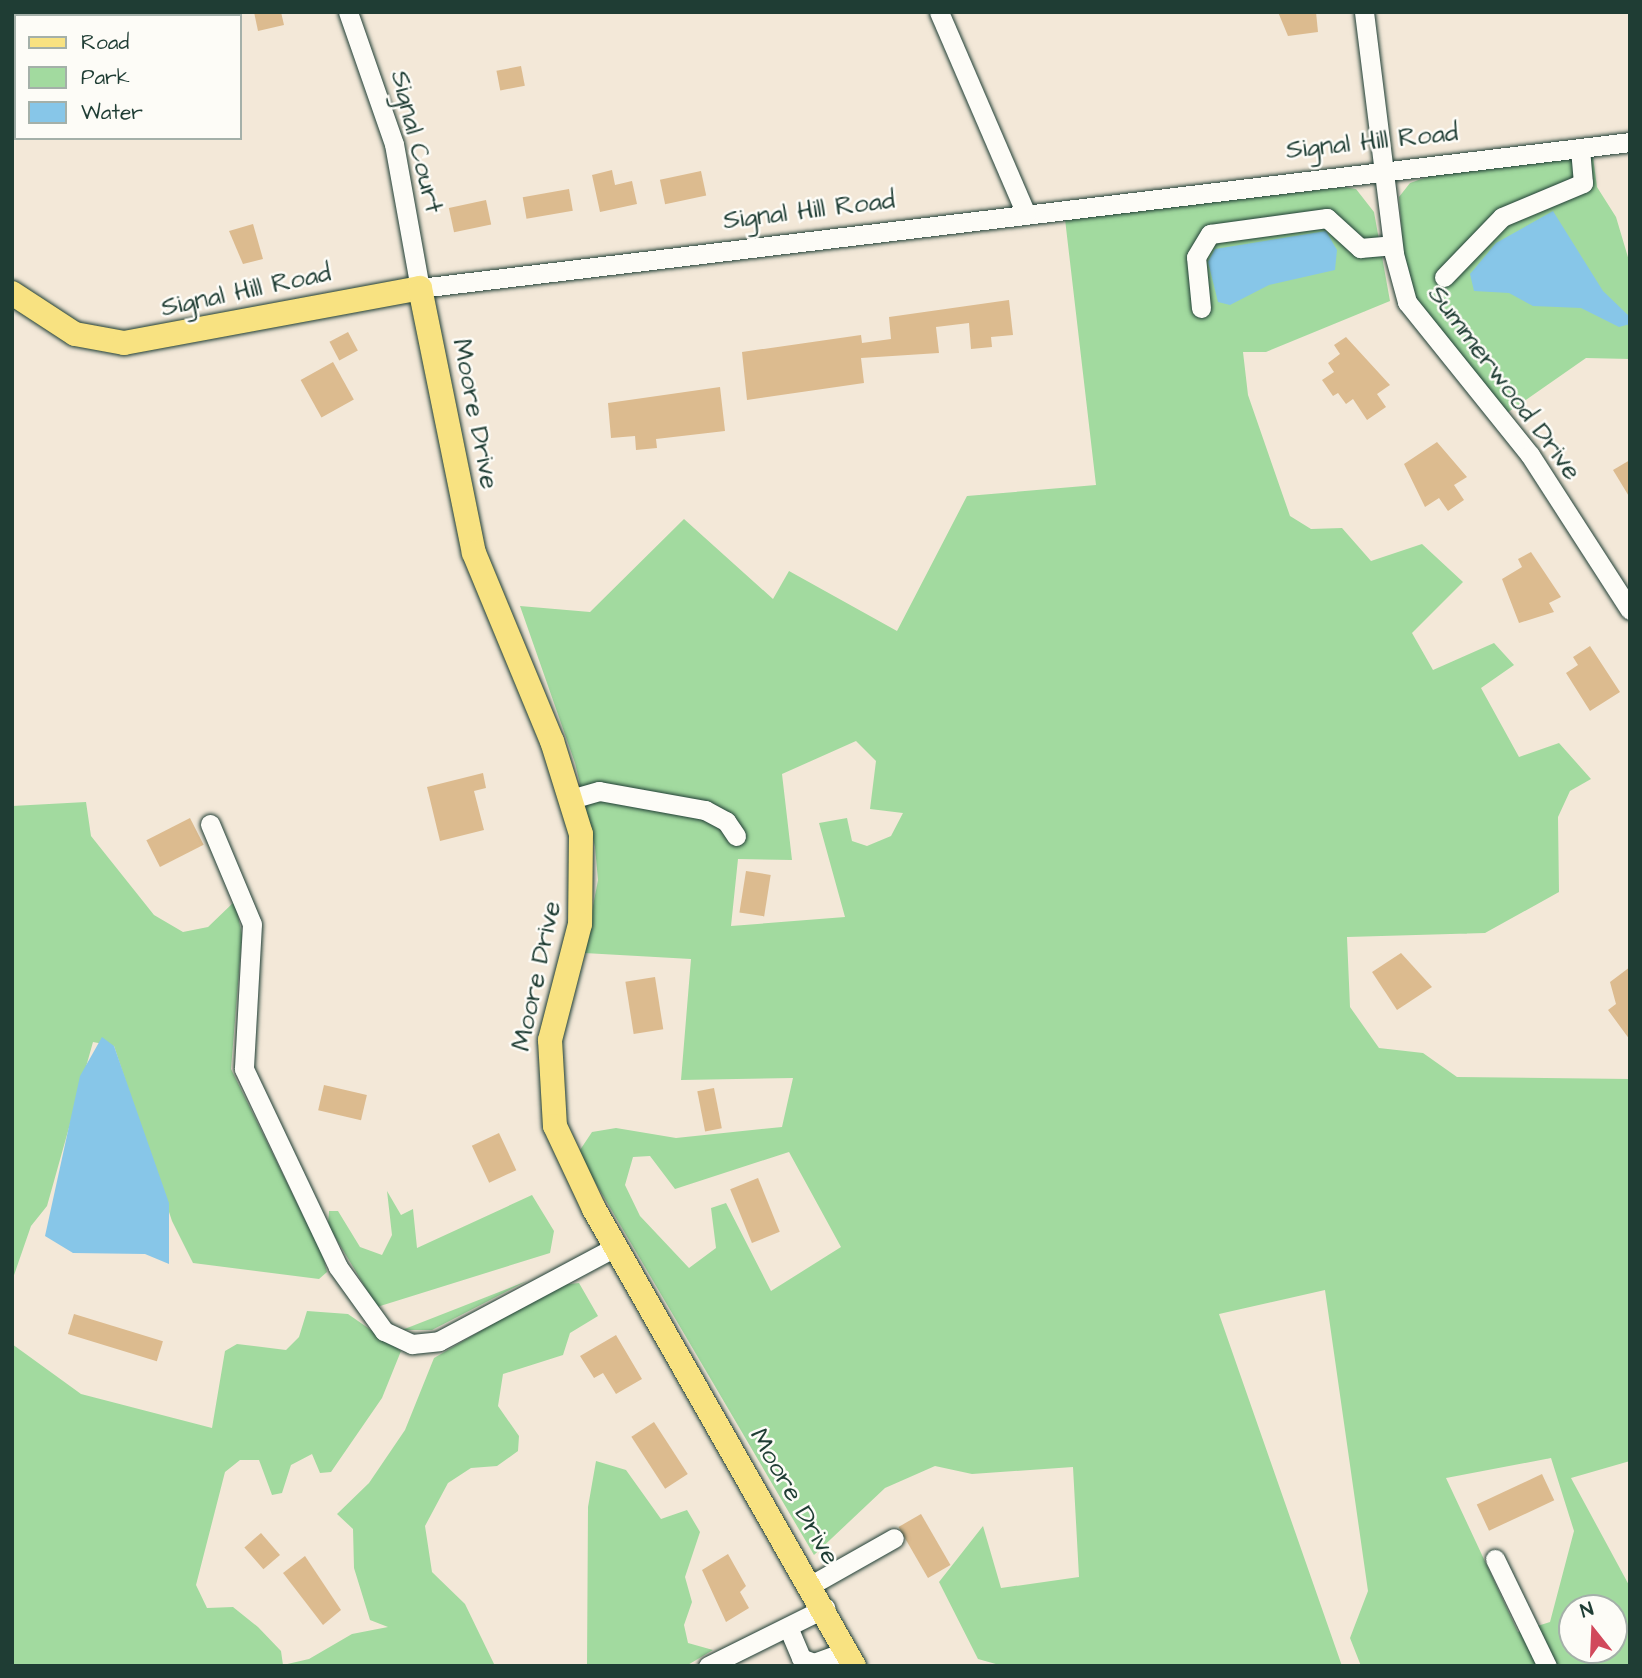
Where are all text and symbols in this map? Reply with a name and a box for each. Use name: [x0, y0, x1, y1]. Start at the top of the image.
legend: [14, 14, 242, 140]
text: Road: [81, 28, 129, 57]
text: Park: [81, 63, 130, 92]
street label: Signal Court: [383, 67, 449, 217]
text: Water: [81, 98, 143, 127]
street label: Signal Hill Road: [1284, 117, 1460, 167]
street label: Signal Hill Road: [721, 185, 897, 237]
street label: Signal Hill Road: [158, 258, 334, 324]
street label: Summerwood Drive: [1421, 280, 1587, 486]
street label: Moore Drive: [445, 336, 505, 492]
street label: Moore Drive: [506, 898, 568, 1054]
street label: Moore Drive: [742, 1423, 846, 1571]
north arrow: [1558, 1594, 1628, 1664]
text: N: [1577, 1596, 1597, 1625]

